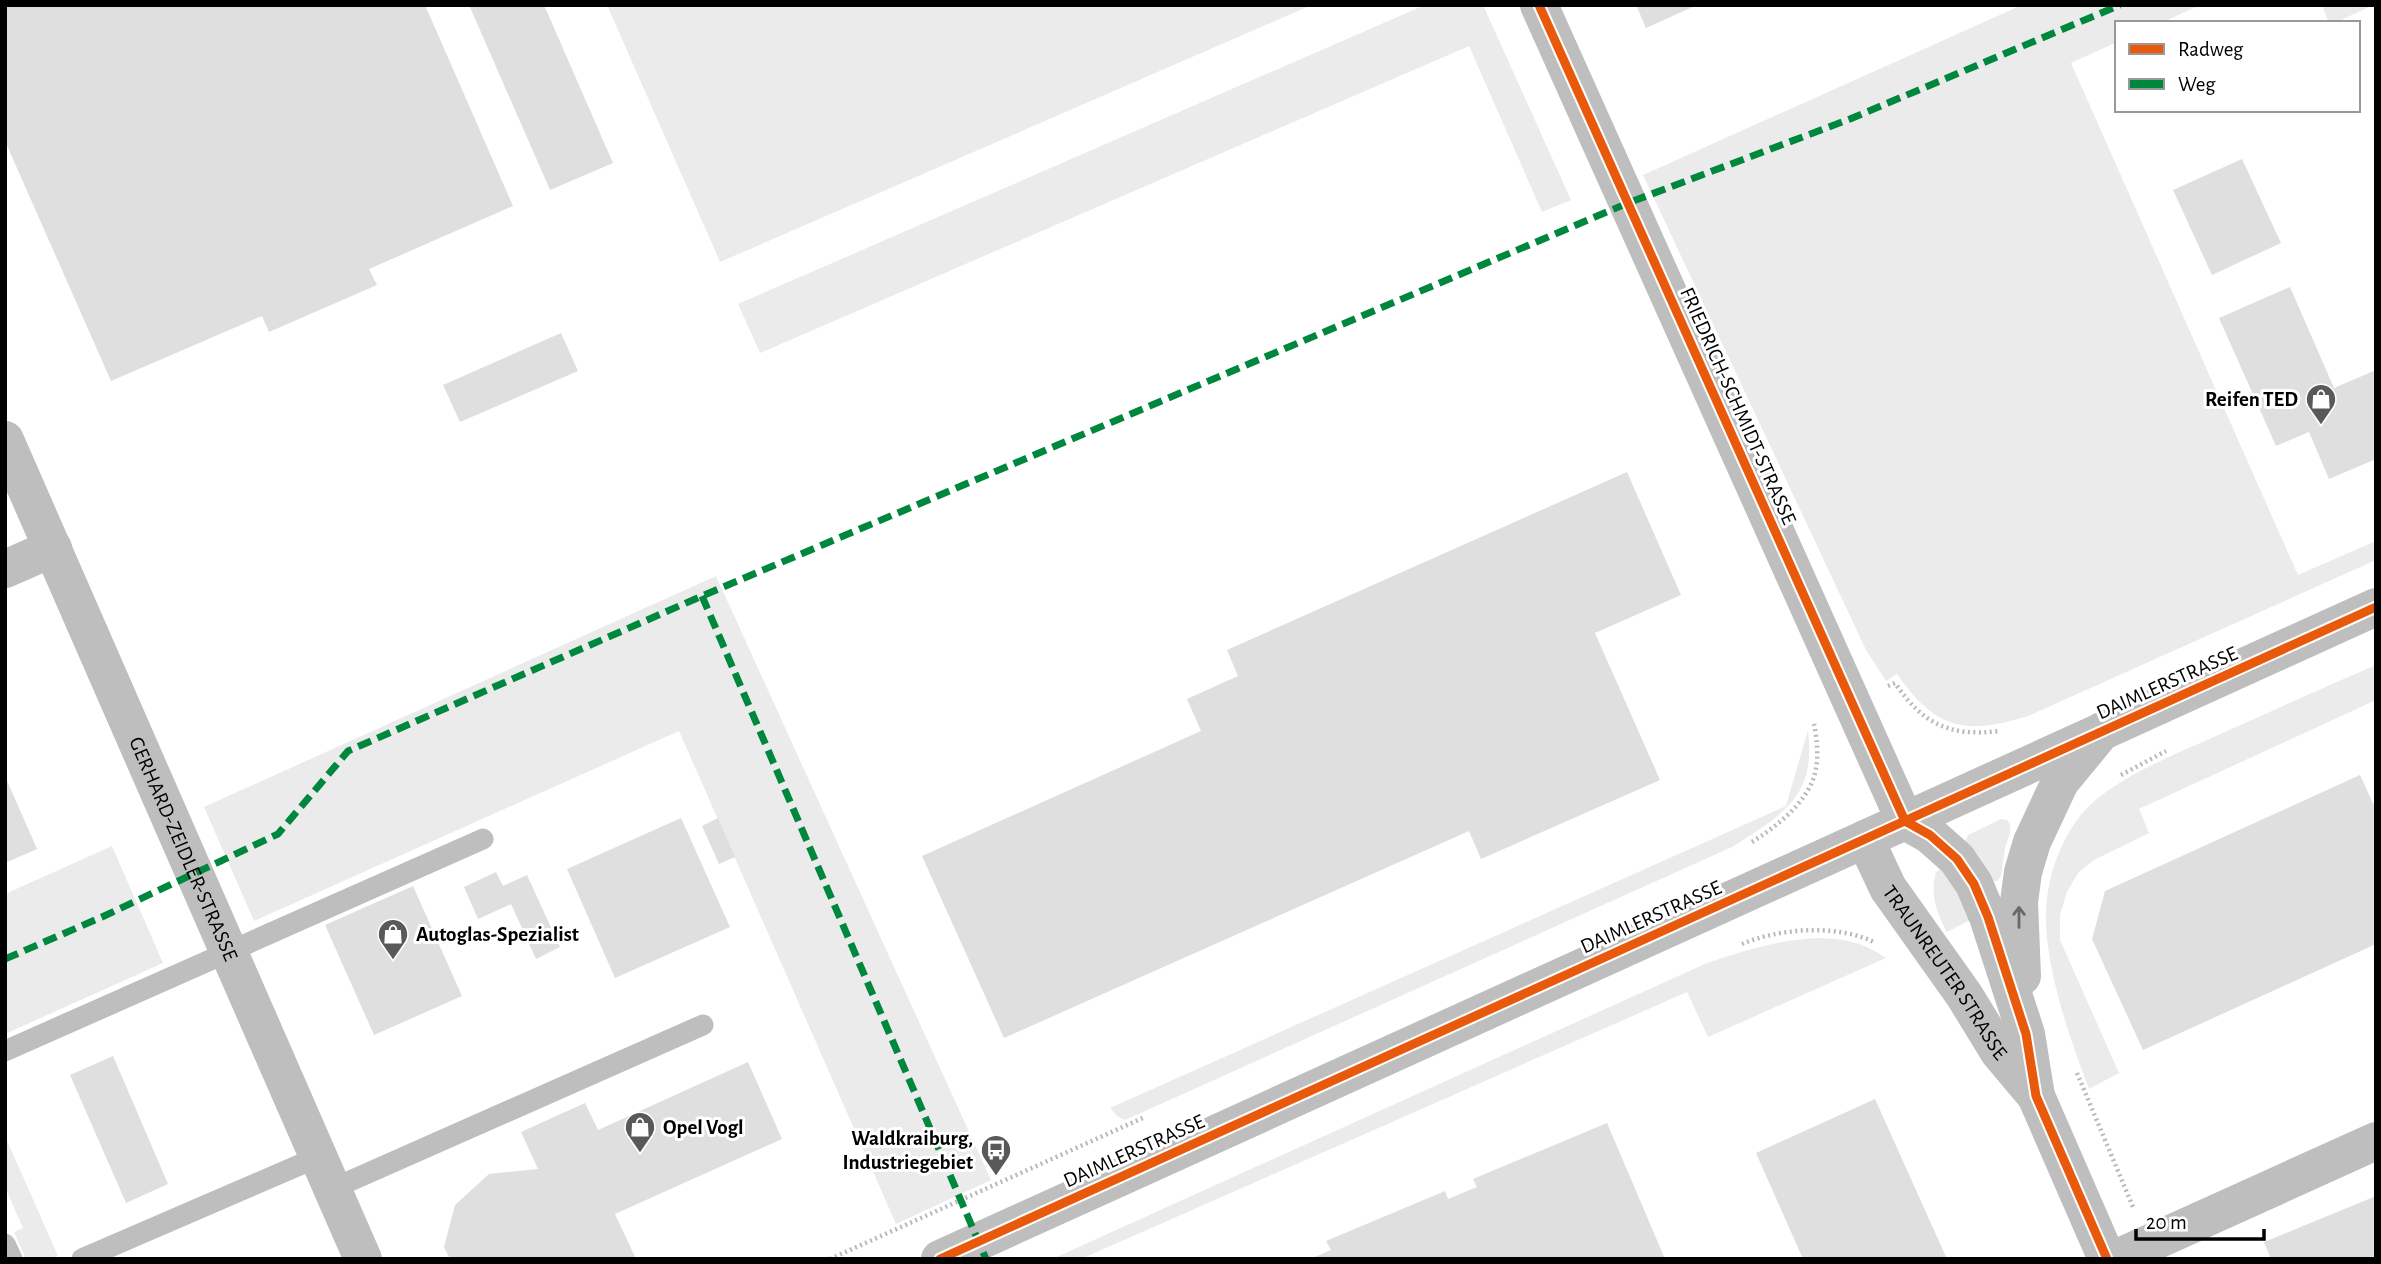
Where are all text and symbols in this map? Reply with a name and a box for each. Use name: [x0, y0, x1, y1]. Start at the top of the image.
legend: [2115, 21, 2360, 112]
text: Radweg: [2178, 39, 2244, 60]
text: Weg: [2178, 74, 2216, 95]
street label: FRIEDRICH-SCHMIDT-STRASSE: [1676, 284, 1800, 528]
shop icon: Reifen TED: [2304, 382, 2338, 426]
place label: Reifen TED: [2205, 389, 2298, 410]
street label: DAIMLERSTRASSE: [2093, 643, 2241, 723]
street label: GERHARD-ZEIDLER-STRASSE: [126, 733, 242, 964]
street label: DAIMLERSTRASSE: [1577, 877, 1725, 957]
street label: TRAUNREUTER STRASSE: [1879, 881, 2011, 1064]
one-way arrow: [2012, 906, 2026, 929]
shop icon: Autoglas-Spezialist: [376, 917, 410, 961]
place label: Autoglas-Spezialist: [416, 924, 579, 945]
shop icon: Opel Vogl: [623, 1110, 657, 1154]
street label: DAIMLERSTRASSE: [1060, 1111, 1208, 1191]
place label: Opel Vogl: [663, 1117, 744, 1138]
place label: Waldkraiburg, Industriegebiet: [842, 1128, 973, 1173]
bus stop icon: Waldkraiburg, Industriegebiet: [979, 1133, 1013, 1177]
scale bar: [2136, 1198, 2264, 1242]
text: 20 m: [2146, 1212, 2187, 1233]

